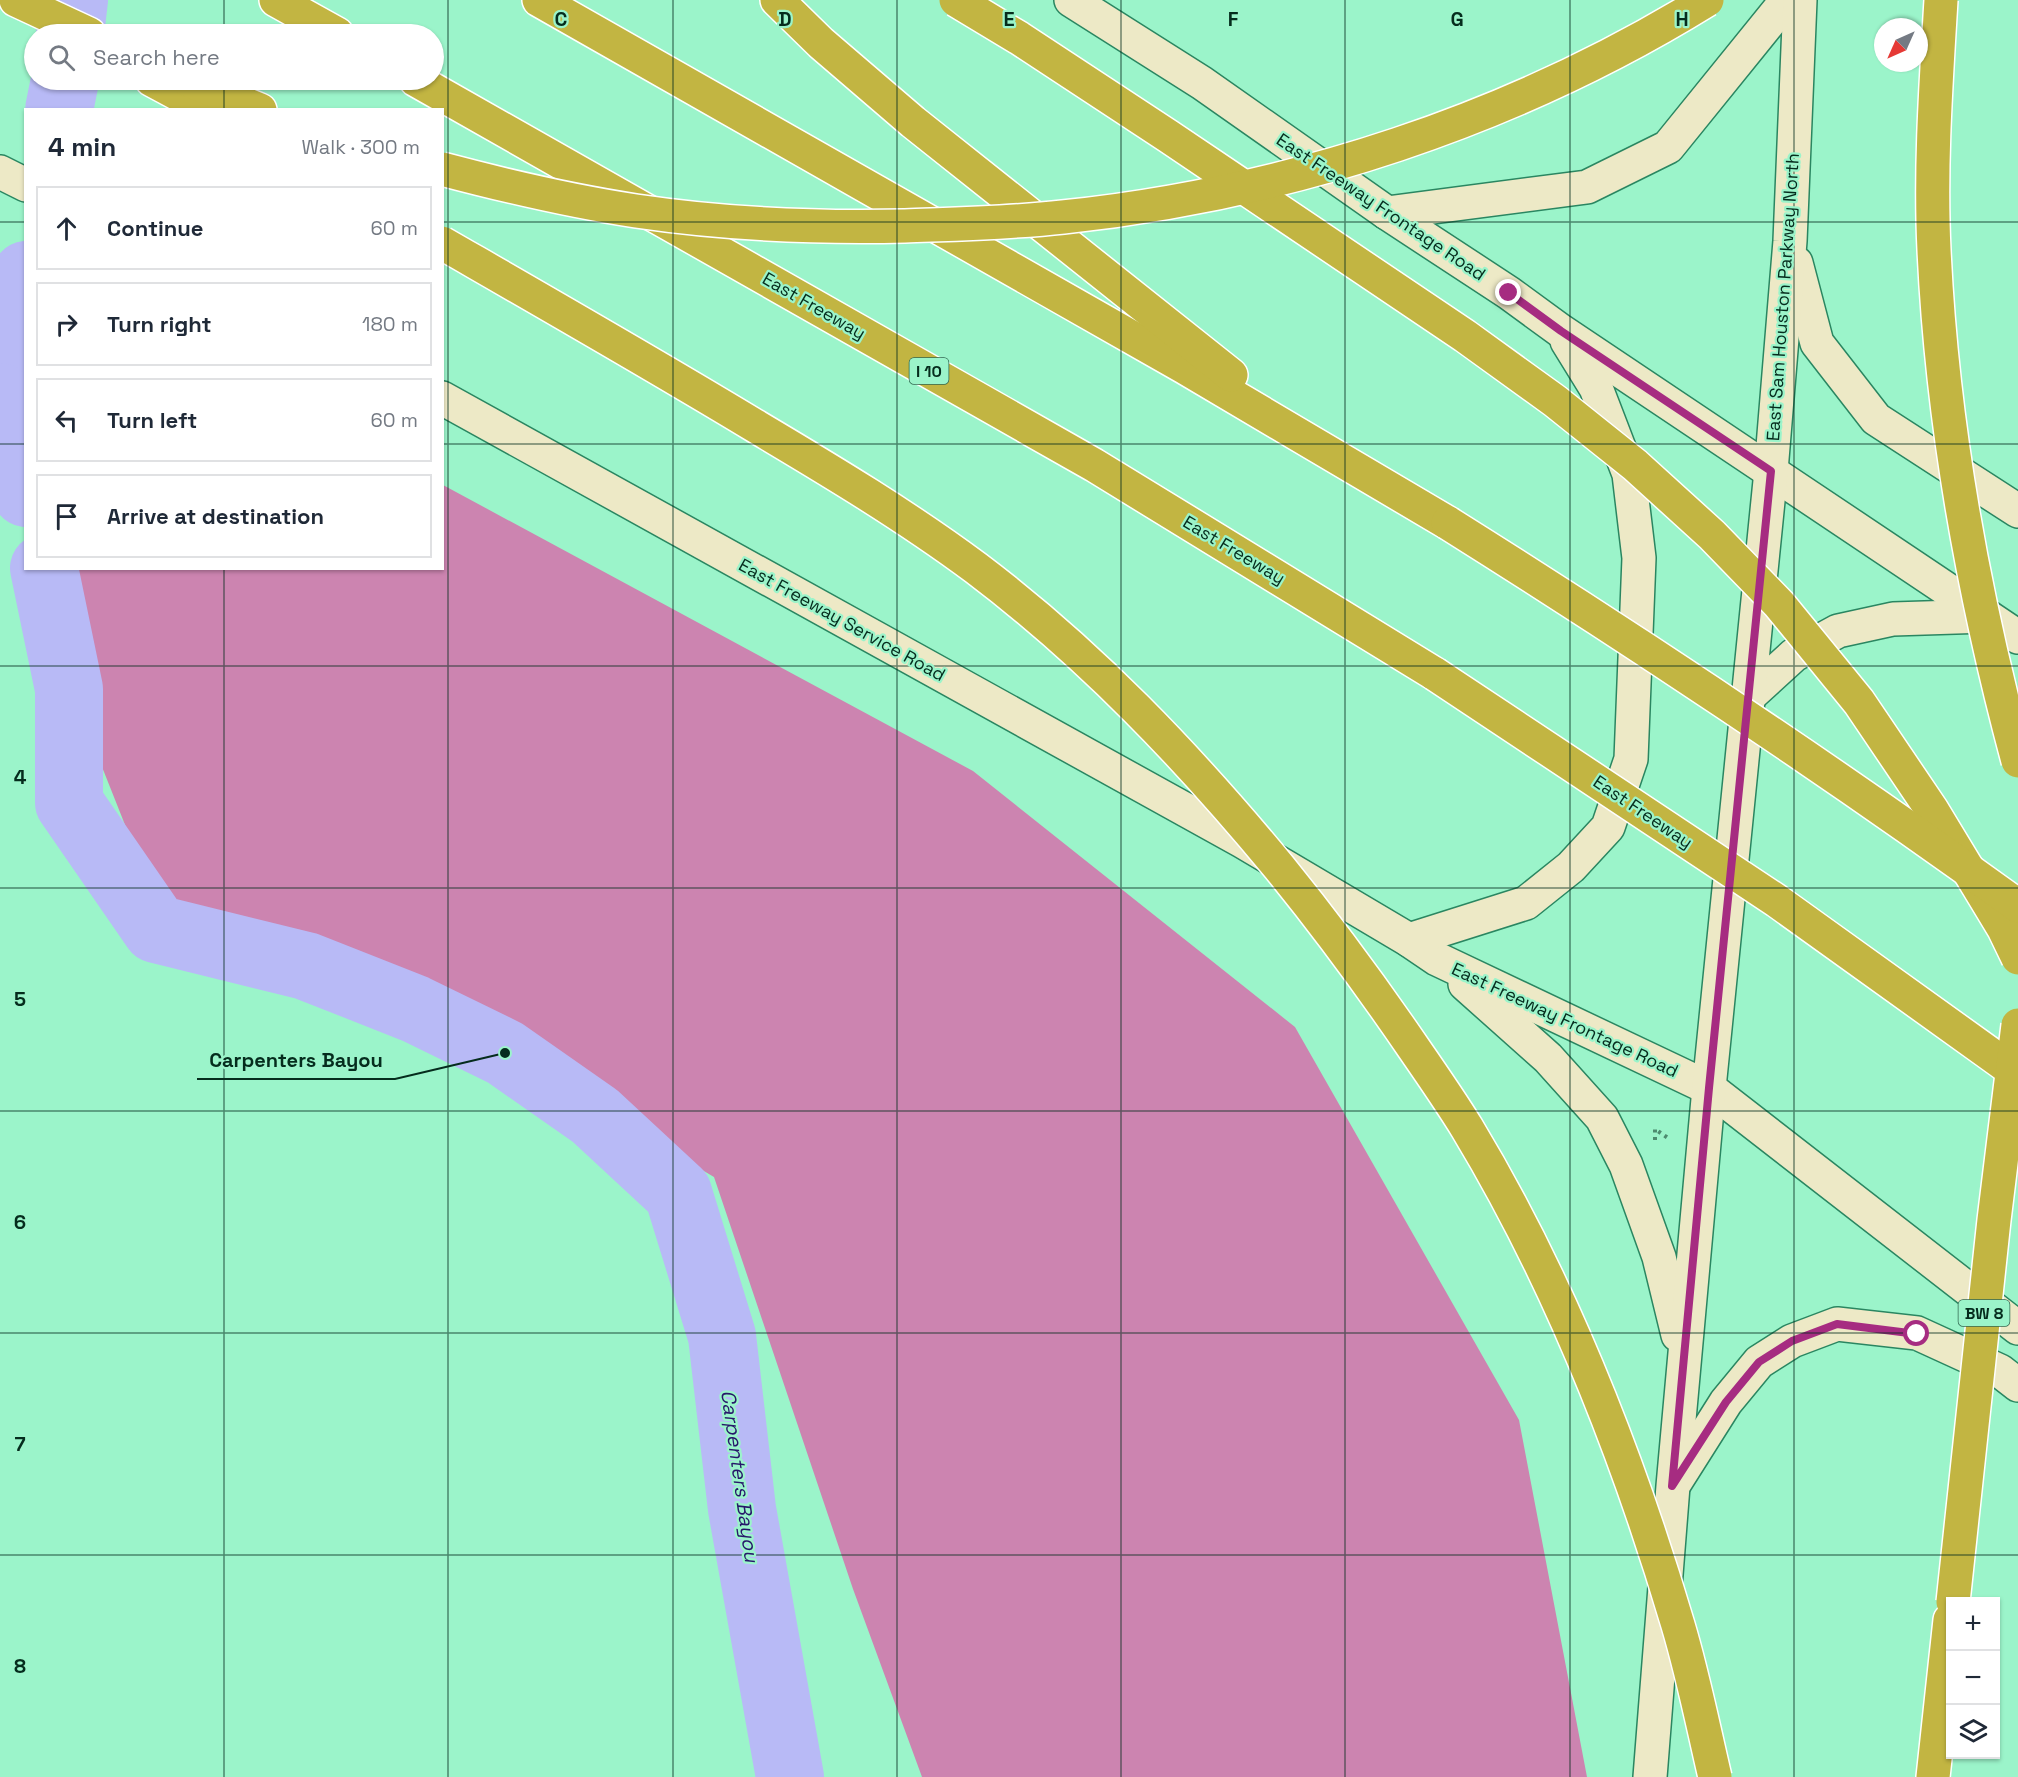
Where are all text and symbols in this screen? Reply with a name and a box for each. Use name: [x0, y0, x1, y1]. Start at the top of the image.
text: C: [555, 6, 568, 32]
text: D: [778, 6, 792, 32]
text: E: [1003, 6, 1015, 32]
text: F: [1228, 6, 1239, 32]
text: G: [1450, 6, 1464, 32]
text: H: [1675, 6, 1689, 32]
north arrow: [1874, 18, 1928, 72]
search box: [24, 24, 444, 90]
icon: search: [45, 41, 78, 74]
text: Search here: [93, 43, 220, 71]
street label: East Freeway Frontage Road: [1272, 128, 1490, 285]
text: 4 min: [48, 130, 116, 164]
text: Walk · 300 m: [301, 134, 420, 160]
street label: East Sam Houston Parkway North: [1761, 152, 1804, 442]
icon: ahead: [50, 212, 83, 245]
text: Continue: [107, 214, 203, 242]
text: 60 m: [371, 215, 418, 241]
street label: East Freeway: [759, 267, 870, 344]
route end: [1495, 279, 1521, 305]
icon: right: [50, 308, 83, 341]
text: Turn right: [107, 310, 212, 338]
text: 180 m: [362, 311, 418, 337]
road number: I 10: [910, 358, 948, 384]
icon: left: [50, 404, 83, 437]
text: Turn left: [107, 406, 197, 434]
text: 60 m: [371, 407, 418, 433]
icon: arrive: [50, 500, 83, 533]
text: Arrive at destination: [107, 502, 324, 530]
street label: East Freeway: [1179, 510, 1290, 589]
street label: East Freeway Service Road: [735, 553, 950, 686]
text: 4: [14, 764, 27, 790]
street label: East Freeway: [1589, 770, 1698, 853]
street label: East Freeway Frontage Road: [1448, 957, 1682, 1082]
text: 5: [14, 986, 26, 1012]
callout: Carpenters Bayou: [197, 1041, 395, 1079]
text: Carpenters Bayou: [209, 1047, 383, 1073]
text: 6: [14, 1209, 26, 1235]
road number: BW 8: [1958, 1300, 2010, 1326]
route start: [1903, 1320, 1929, 1346]
water label: Carpenters Bayou: [715, 1388, 765, 1566]
text: 7: [14, 1431, 26, 1457]
map controls: [1946, 1597, 2000, 1759]
button: +: [1946, 1597, 2000, 1651]
button: −: [1946, 1651, 2000, 1705]
text: 8: [14, 1653, 26, 1679]
button: layers: [1946, 1705, 2000, 1759]

